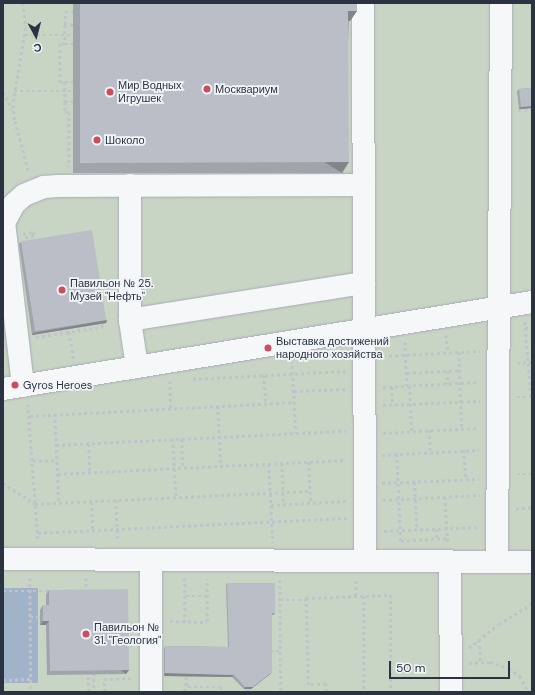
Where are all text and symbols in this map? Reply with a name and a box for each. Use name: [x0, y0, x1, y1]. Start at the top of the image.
north arrow: [16, 16, 56, 56]
text: С: [33, 40, 42, 55]
place label: Мир Водных Игрушек: [118, 79, 181, 105]
place label: Москвариум: [215, 82, 278, 96]
marker: Москвариум: [202, 84, 212, 94]
marker: Мир Водных Игрушек: [105, 87, 115, 97]
place label: Шоколо: [105, 133, 145, 147]
marker: Шоколо: [92, 135, 102, 145]
place label: Павильон № 25. Музей "Нефть": [70, 277, 153, 303]
marker: Павильон № 25. Музей "Нефть": [57, 285, 67, 295]
place label: Выставка достижений народного хозяйства: [276, 335, 389, 361]
marker: Выставка достижений народного хозяйства: [263, 343, 273, 353]
place label: Gyros Heroes: [23, 378, 92, 392]
marker: Gyros Heroes: [10, 380, 20, 390]
place label: Павильон № 31. "Геология": [94, 621, 161, 647]
marker: Павильон № 31. "Геология": [81, 629, 91, 639]
scale bar: [391, 653, 512, 679]
text: 50 m: [396, 660, 425, 676]

